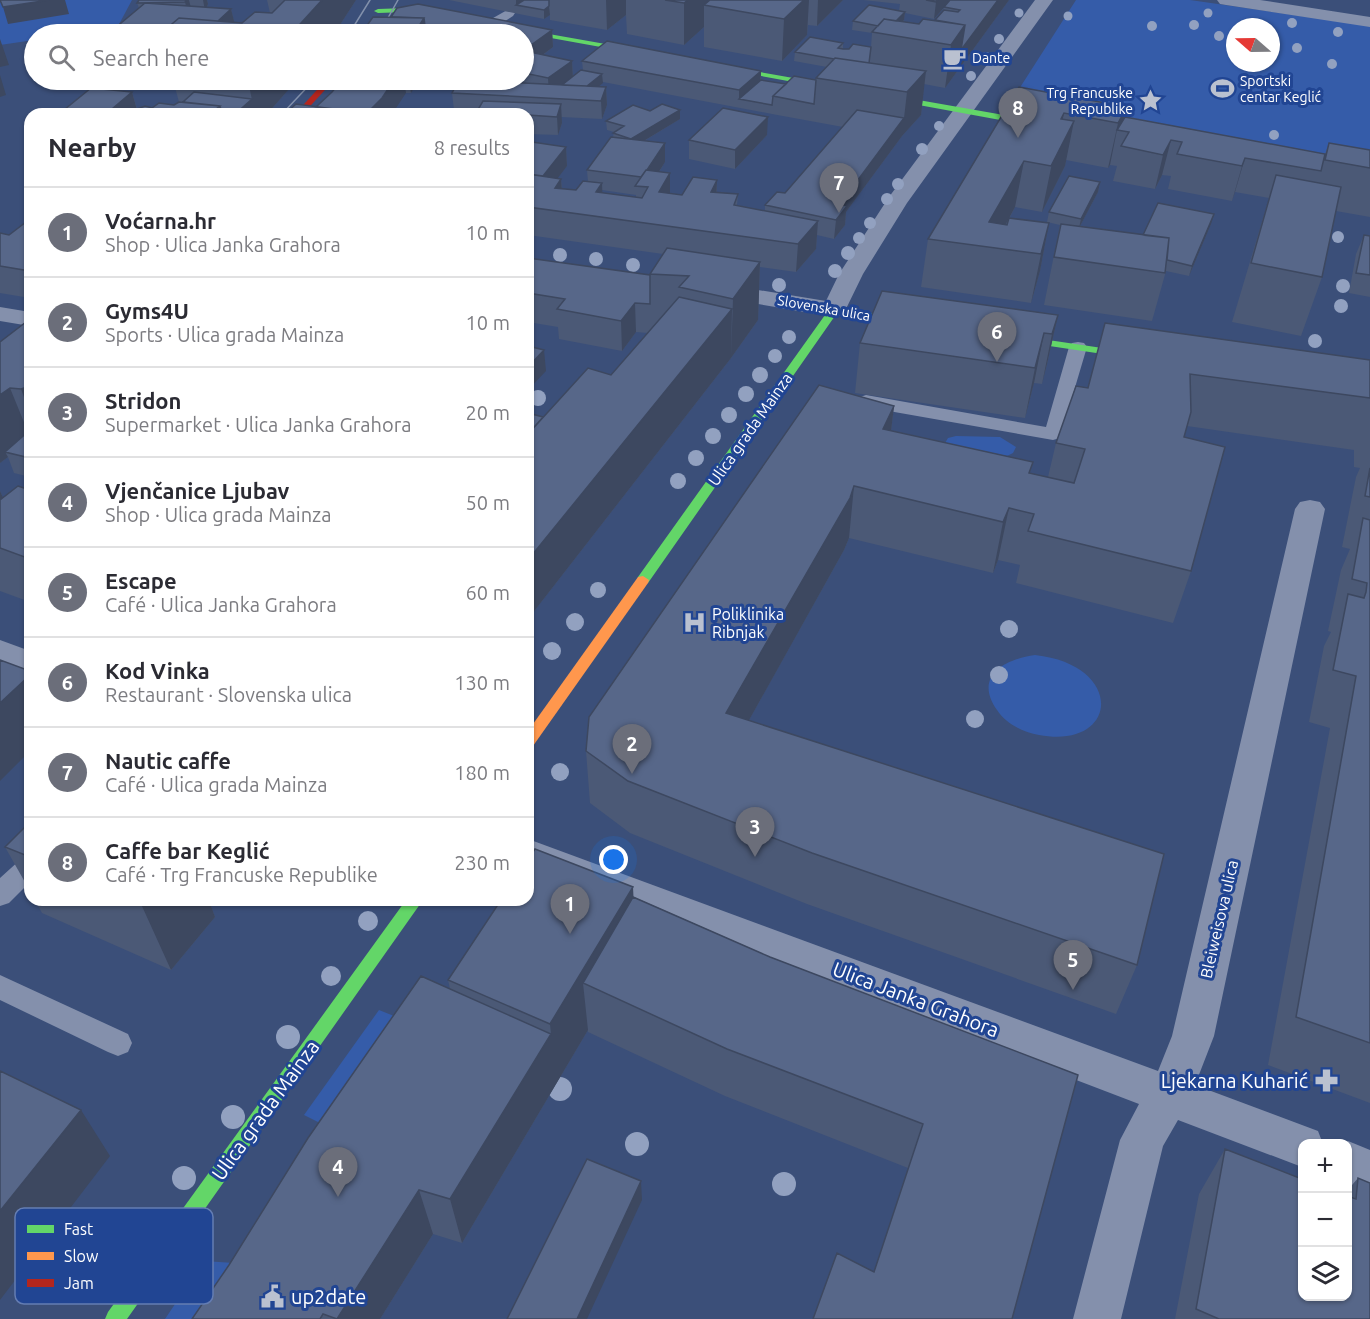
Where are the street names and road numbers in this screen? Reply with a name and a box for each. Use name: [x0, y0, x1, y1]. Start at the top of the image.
street label: Slovenska ulica: [776, 292, 872, 324]
street label: Ulica grada Mainza: [704, 369, 796, 489]
street label: Bleiweisova ulica: [1197, 858, 1241, 980]
street label: Ulica Janka Grahora: [830, 957, 1002, 1041]
street label: Ulica grada Mainza: [207, 1036, 323, 1184]

